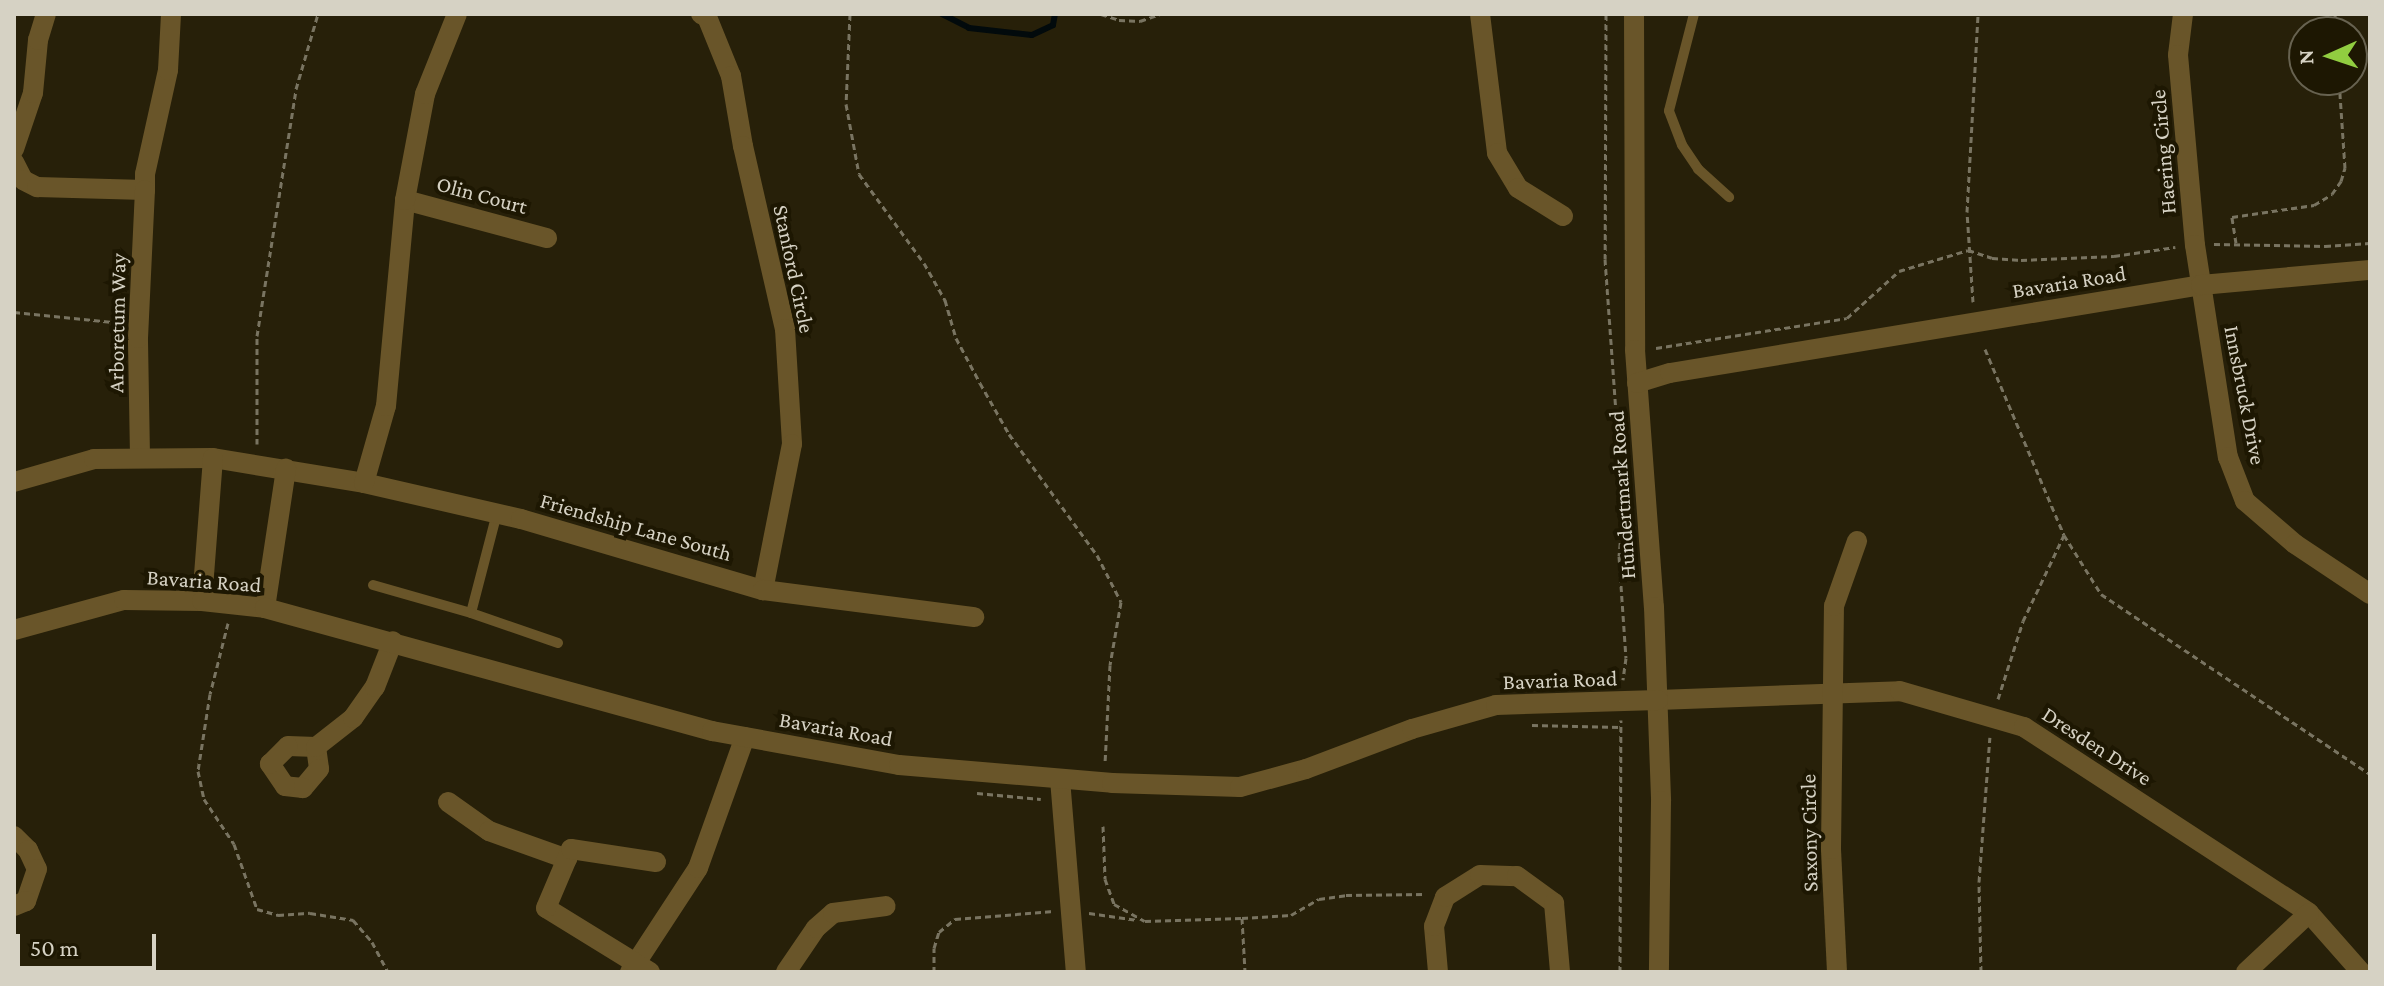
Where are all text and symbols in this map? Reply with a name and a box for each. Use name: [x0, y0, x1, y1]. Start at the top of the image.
north arrow: [2288, 16, 2368, 96]
text: N: [2293, 49, 2318, 65]
street label: Haering Circle: [2144, 89, 2182, 215]
street label: Olin Court: [434, 170, 530, 220]
street label: Stanford Circle: [768, 202, 820, 336]
street label: Arboretum Way: [103, 253, 131, 393]
street label: Bavaria Road: [2010, 260, 2128, 304]
street label: Innsbruck Drive: [2219, 323, 2271, 467]
street label: Hundertmark Road: [1603, 410, 1641, 580]
street label: Friendship Lane South: [537, 487, 735, 567]
street label: Bavaria Road: [146, 564, 262, 598]
street label: Bavaria Road: [1502, 665, 1618, 695]
street label: Dresden Drive: [2037, 701, 2157, 791]
street label: Bavaria Road: [777, 706, 895, 752]
street label: Saxony Circle: [1795, 774, 1823, 892]
scale bar: [20, 918, 160, 968]
text: 50 m: [30, 934, 79, 961]

